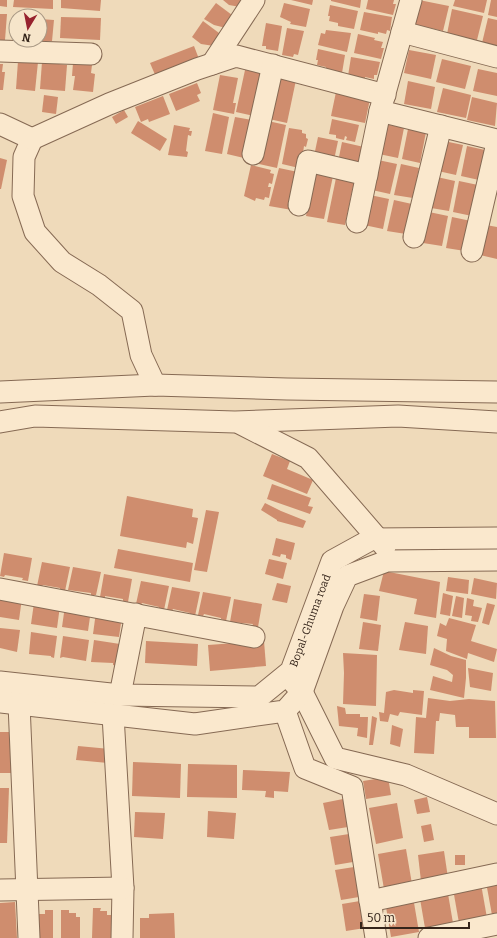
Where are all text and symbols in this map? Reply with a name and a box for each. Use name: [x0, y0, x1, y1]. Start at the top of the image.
north arrow: [8, 8, 48, 48]
text: N: [21, 30, 32, 44]
street label: Bopal-Ghuma road: [287, 572, 334, 669]
scale bar: [361, 904, 469, 930]
text: 50 m: [367, 911, 396, 925]

